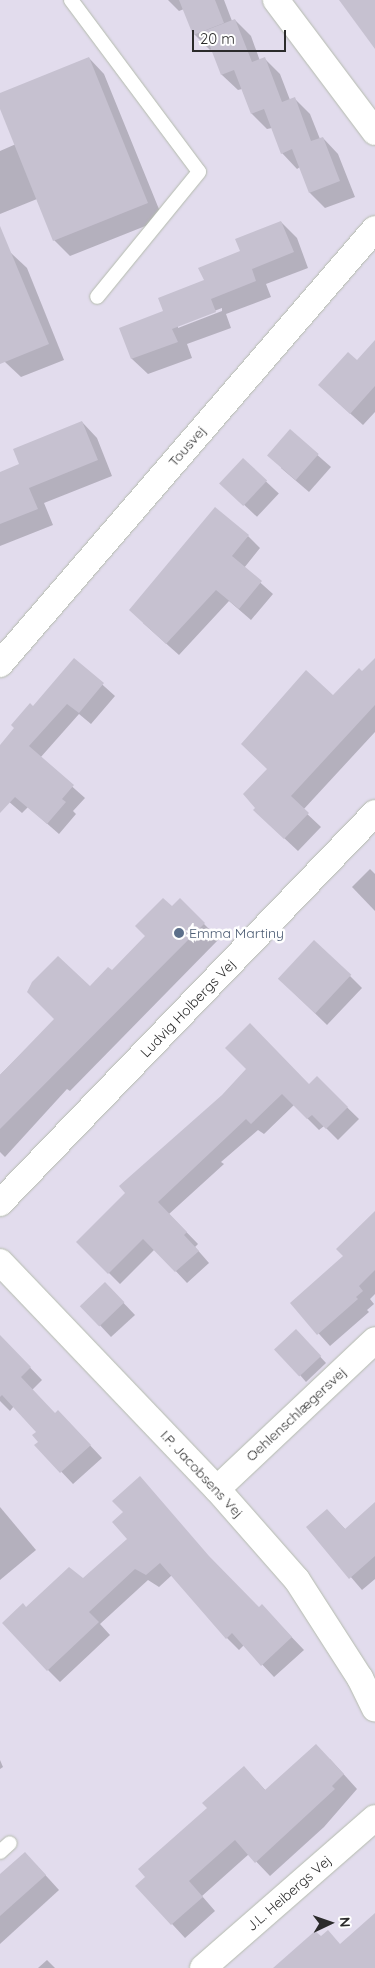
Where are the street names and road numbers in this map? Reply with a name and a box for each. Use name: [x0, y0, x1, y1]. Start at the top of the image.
street label: Tousvej: [165, 422, 209, 470]
street label: Ludvig Holbergs Vej: [137, 955, 239, 1061]
street label: Oehlenschlægersvej: [242, 1363, 350, 1465]
street label: I.P. Jacobsens Vej: [157, 1427, 247, 1521]
street label: J.L. Heibergs Vej: [243, 1852, 335, 1934]

